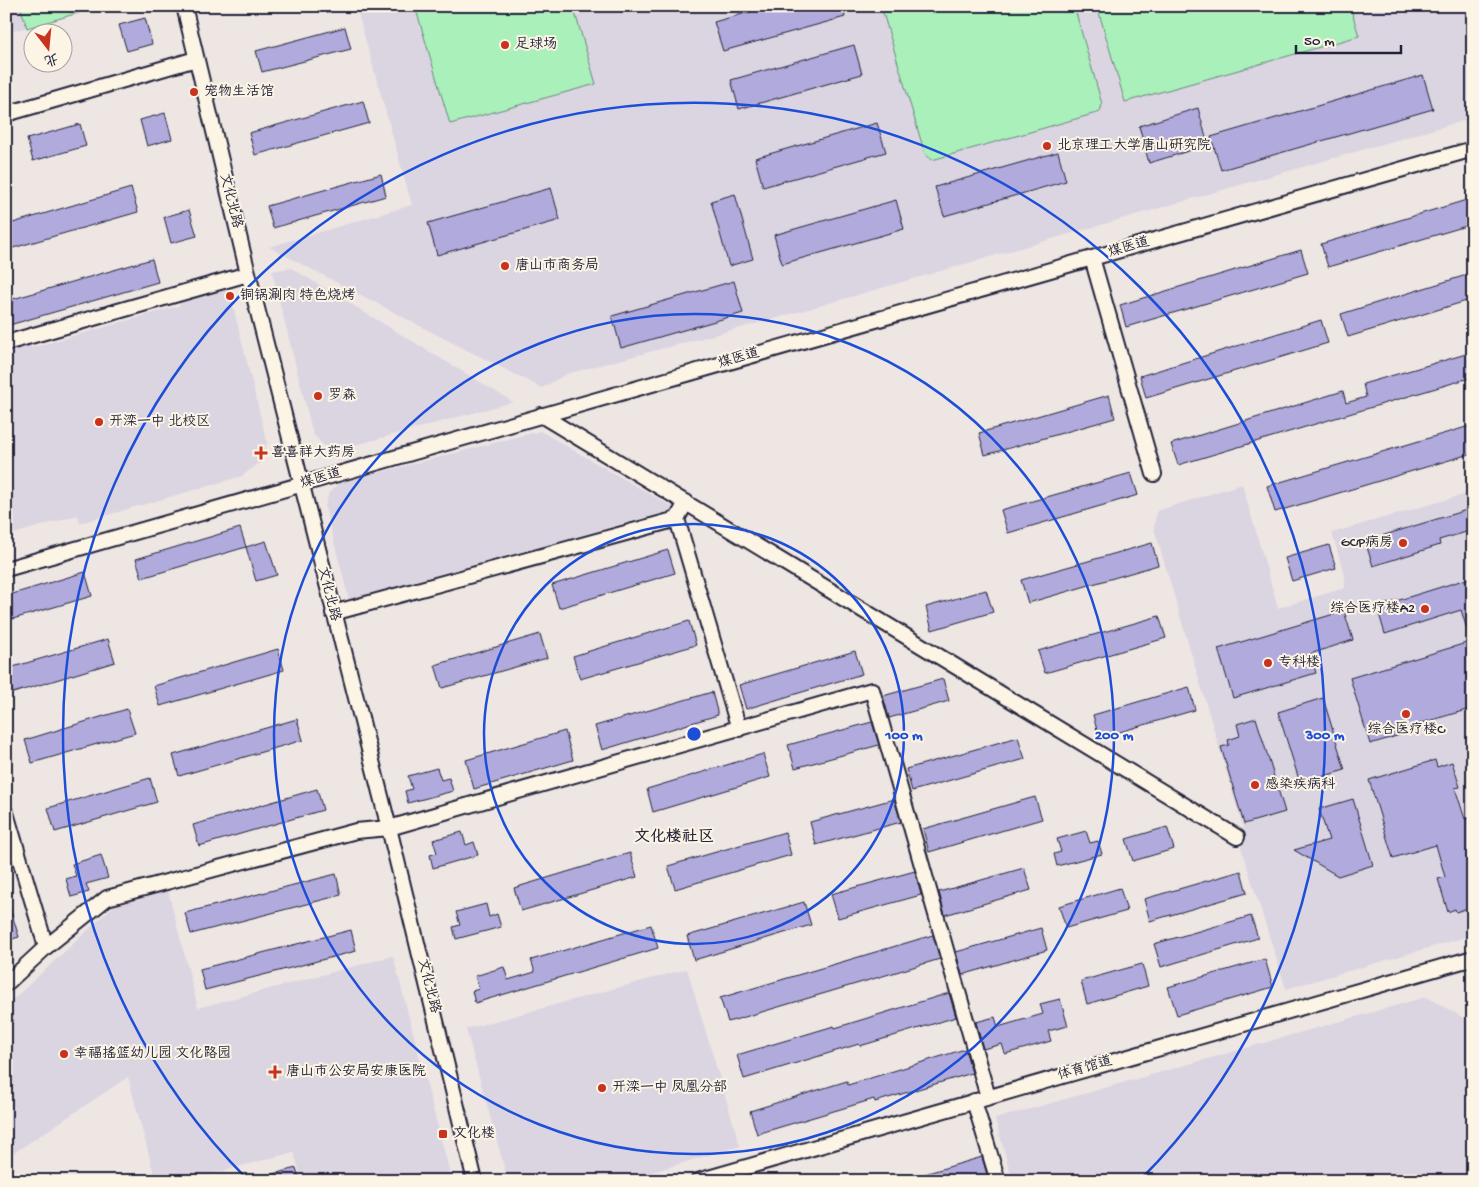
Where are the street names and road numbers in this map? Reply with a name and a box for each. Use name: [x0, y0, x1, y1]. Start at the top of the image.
street label: 文化北路: [215, 172, 246, 230]
street label: 煤医道: [1106, 233, 1152, 262]
street label: 煤医道: [716, 344, 762, 373]
street label: 煤医道: [298, 464, 344, 493]
street label: 文化北路: [313, 565, 344, 623]
street label: 文化北路: [413, 957, 444, 1015]
street label: 体育馆道: [1055, 1052, 1114, 1085]

